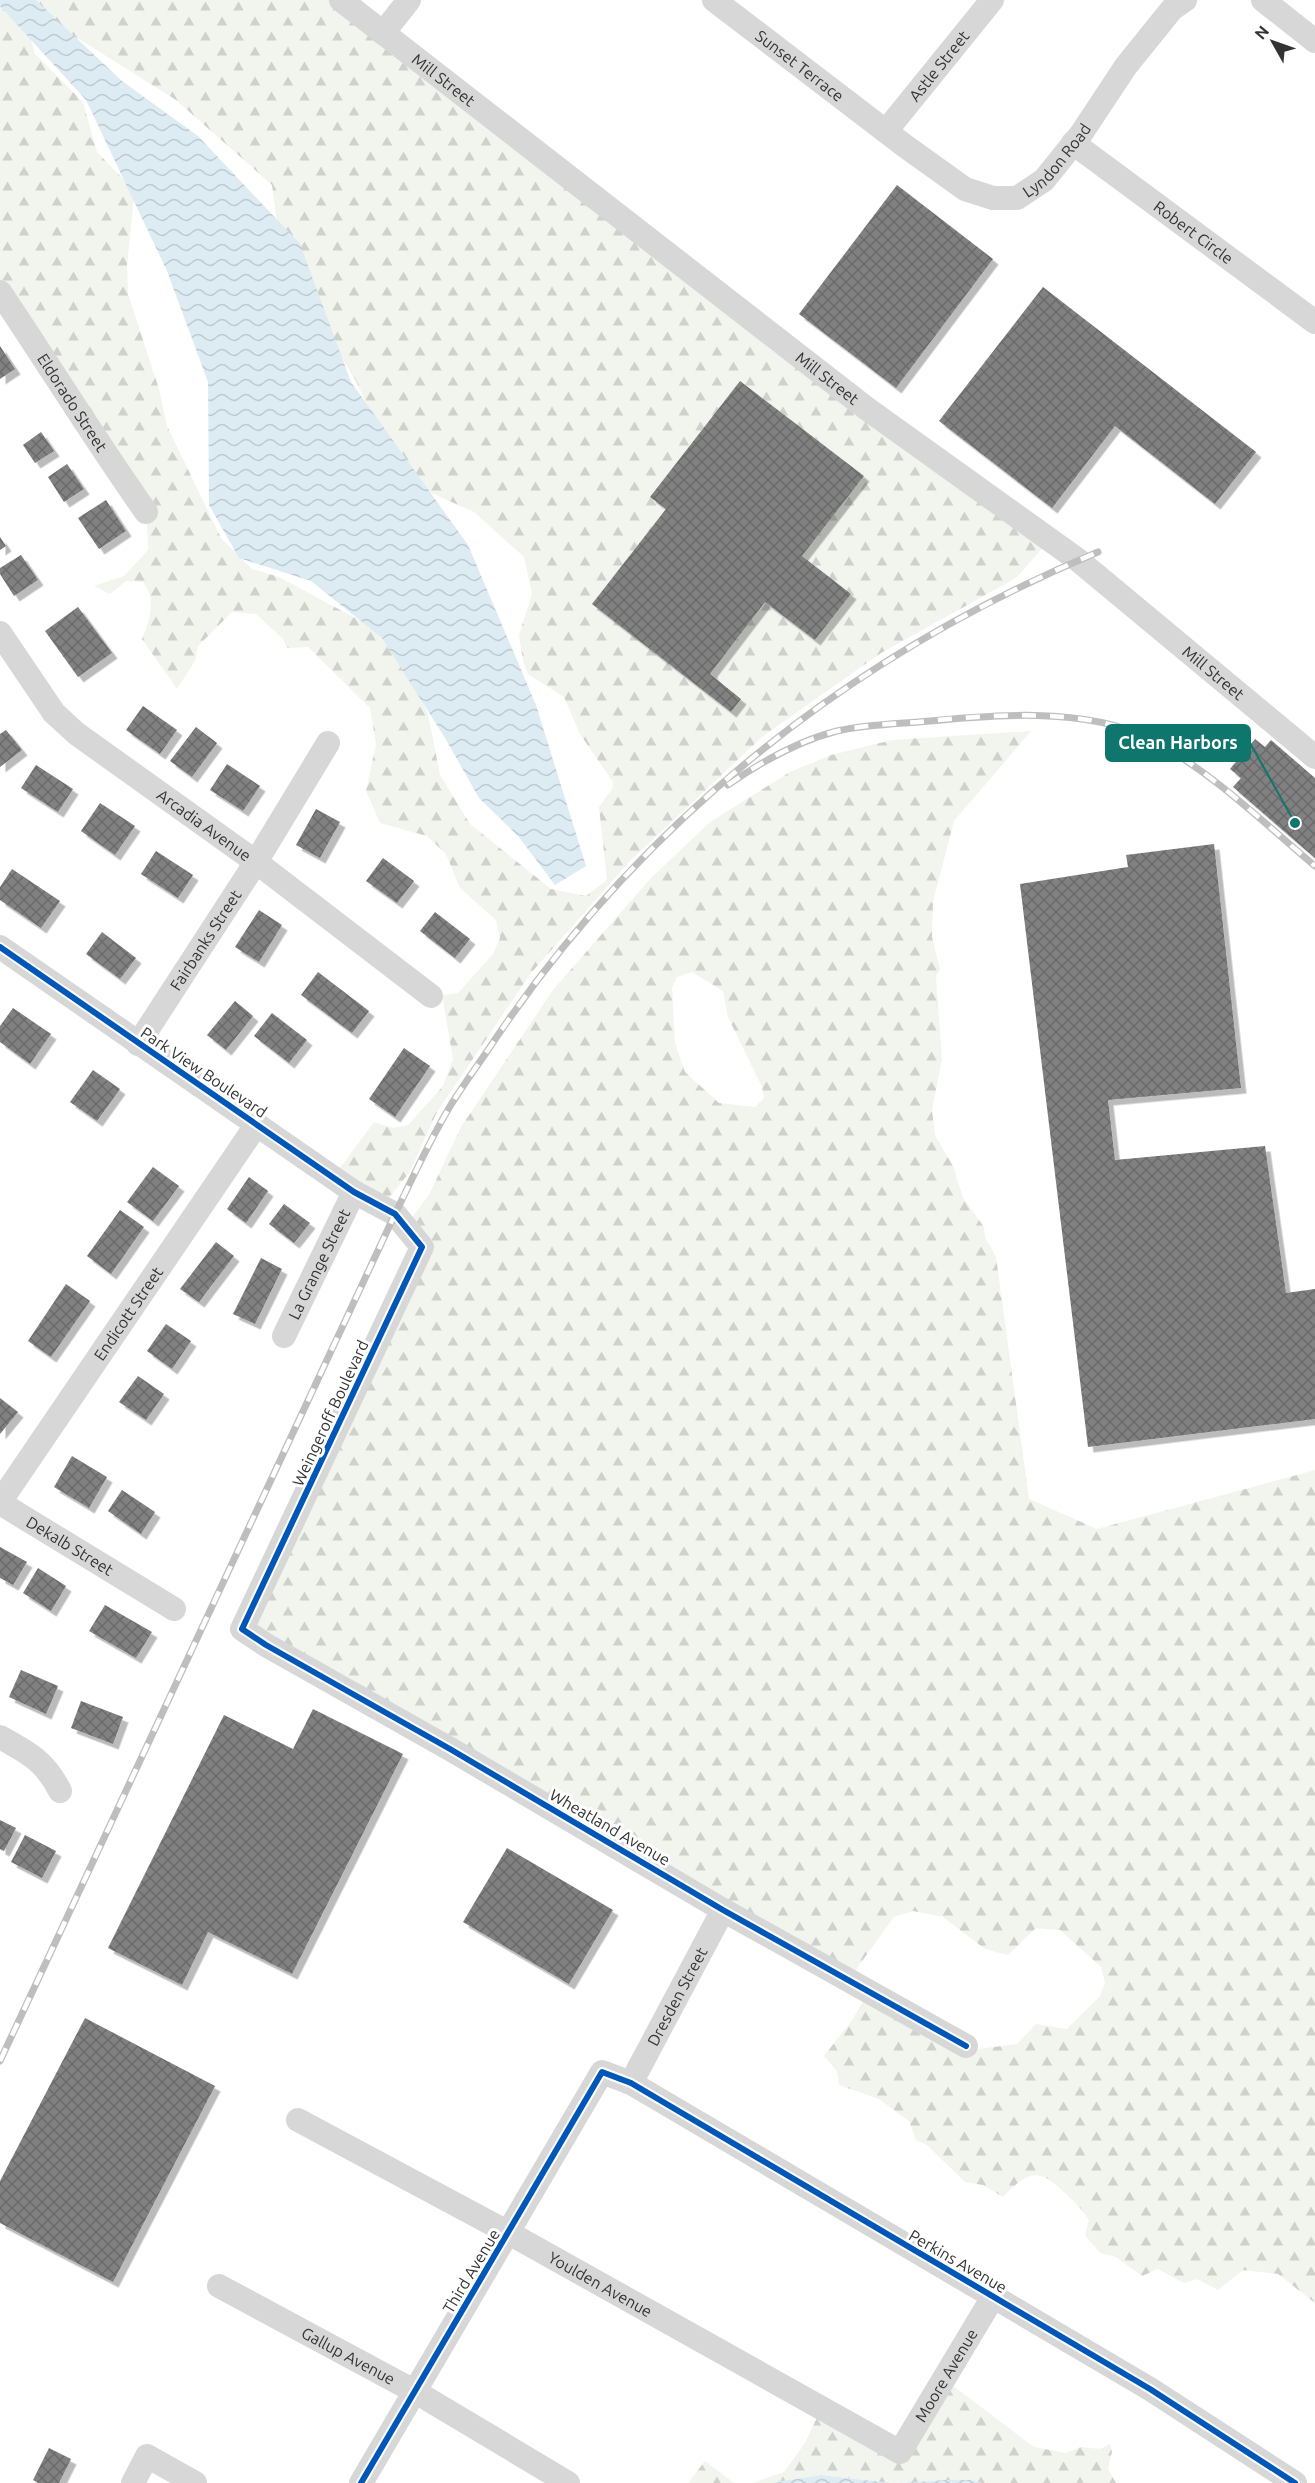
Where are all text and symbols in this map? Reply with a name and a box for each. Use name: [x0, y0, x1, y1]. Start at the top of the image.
north arrow: [1243, 12, 1303, 72]
text: N: [1251, 22, 1272, 43]
street label: Sunset Terrace: [752, 26, 847, 105]
street label: Astle Street: [905, 26, 973, 105]
street label: Mill Street: [409, 50, 479, 110]
street label: Lyndon Road: [1019, 120, 1094, 201]
street label: Robert Circle: [1151, 197, 1237, 267]
street label: Mill Street: [792, 348, 863, 408]
street label: Eldorado Street: [34, 350, 111, 455]
street label: Mill Street: [1179, 642, 1249, 704]
callout: Clean Harbors: [1106, 725, 1250, 761]
text: Clean Harbors: [1118, 732, 1238, 752]
street label: Arcadia Avenue: [154, 785, 255, 865]
street label: Fairbanks Street: [166, 886, 245, 994]
street label: Park View Boulevard: [138, 1023, 270, 1121]
street label: La Grange Street: [285, 1205, 354, 1322]
street label: Endicott Street: [90, 1263, 167, 1364]
street label: Weingeroff Boulevard: [288, 1337, 372, 1489]
street label: Dekalb Street: [23, 1512, 117, 1579]
street label: Wheatland Avenue: [547, 1785, 673, 1869]
street label: Dresden Street: [643, 1944, 711, 2049]
street label: Third Avenue: [439, 2226, 503, 2316]
street label: Perkins Avenue: [906, 2226, 1010, 2296]
street label: Youlden Avenue: [545, 2248, 655, 2320]
street label: Gallup Avenue: [299, 2323, 398, 2388]
street label: Moore Avenue: [911, 2326, 981, 2425]

